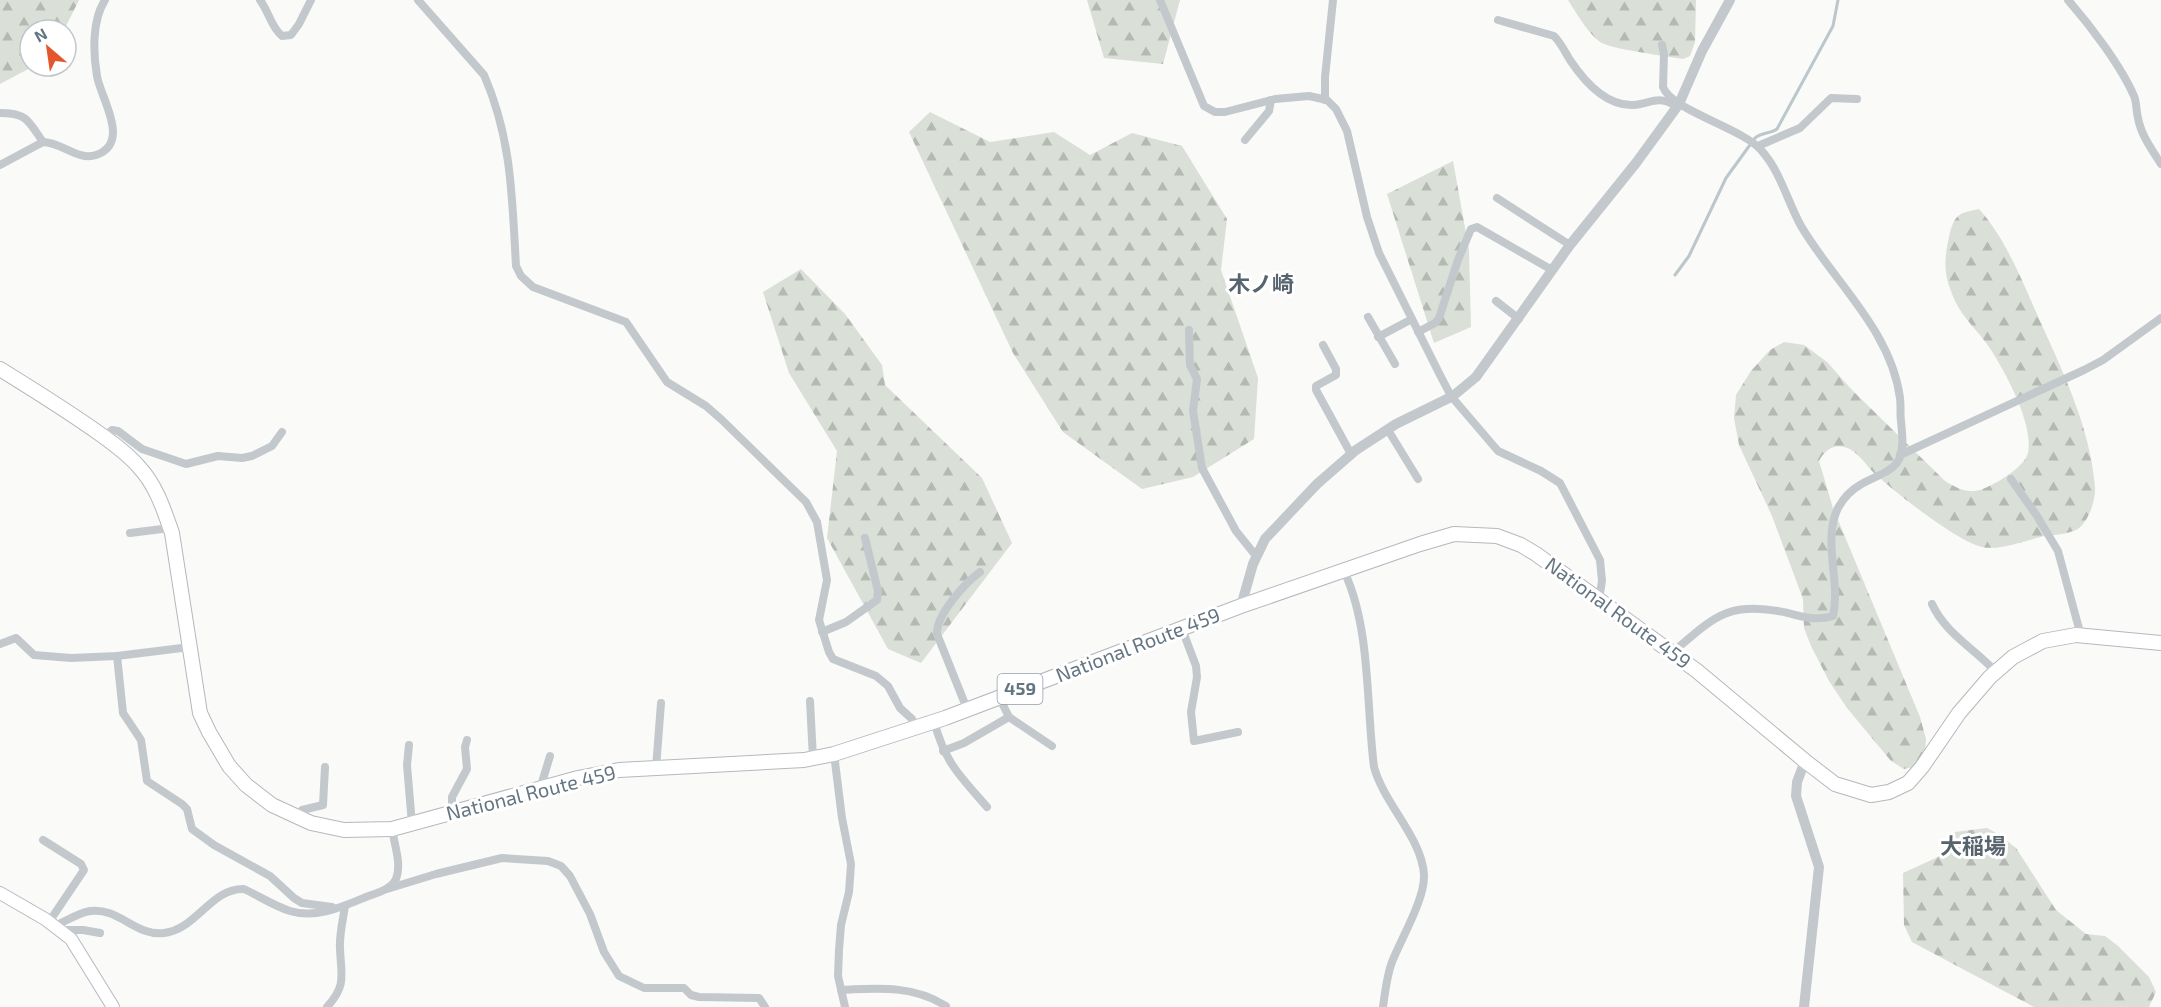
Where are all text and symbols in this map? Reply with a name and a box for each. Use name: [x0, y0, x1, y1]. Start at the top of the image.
north arrow: [18, 18, 78, 78]
text: N: [31, 23, 50, 46]
district label: 木ノ崎: [1228, 270, 1294, 296]
street label: National Route 459: [1541, 551, 1696, 673]
street label: National Route 459: [1052, 602, 1223, 686]
road number: 459: [998, 674, 1042, 704]
street label: National Route 459: [444, 759, 618, 825]
district label: 大稲場: [1940, 832, 2006, 858]

